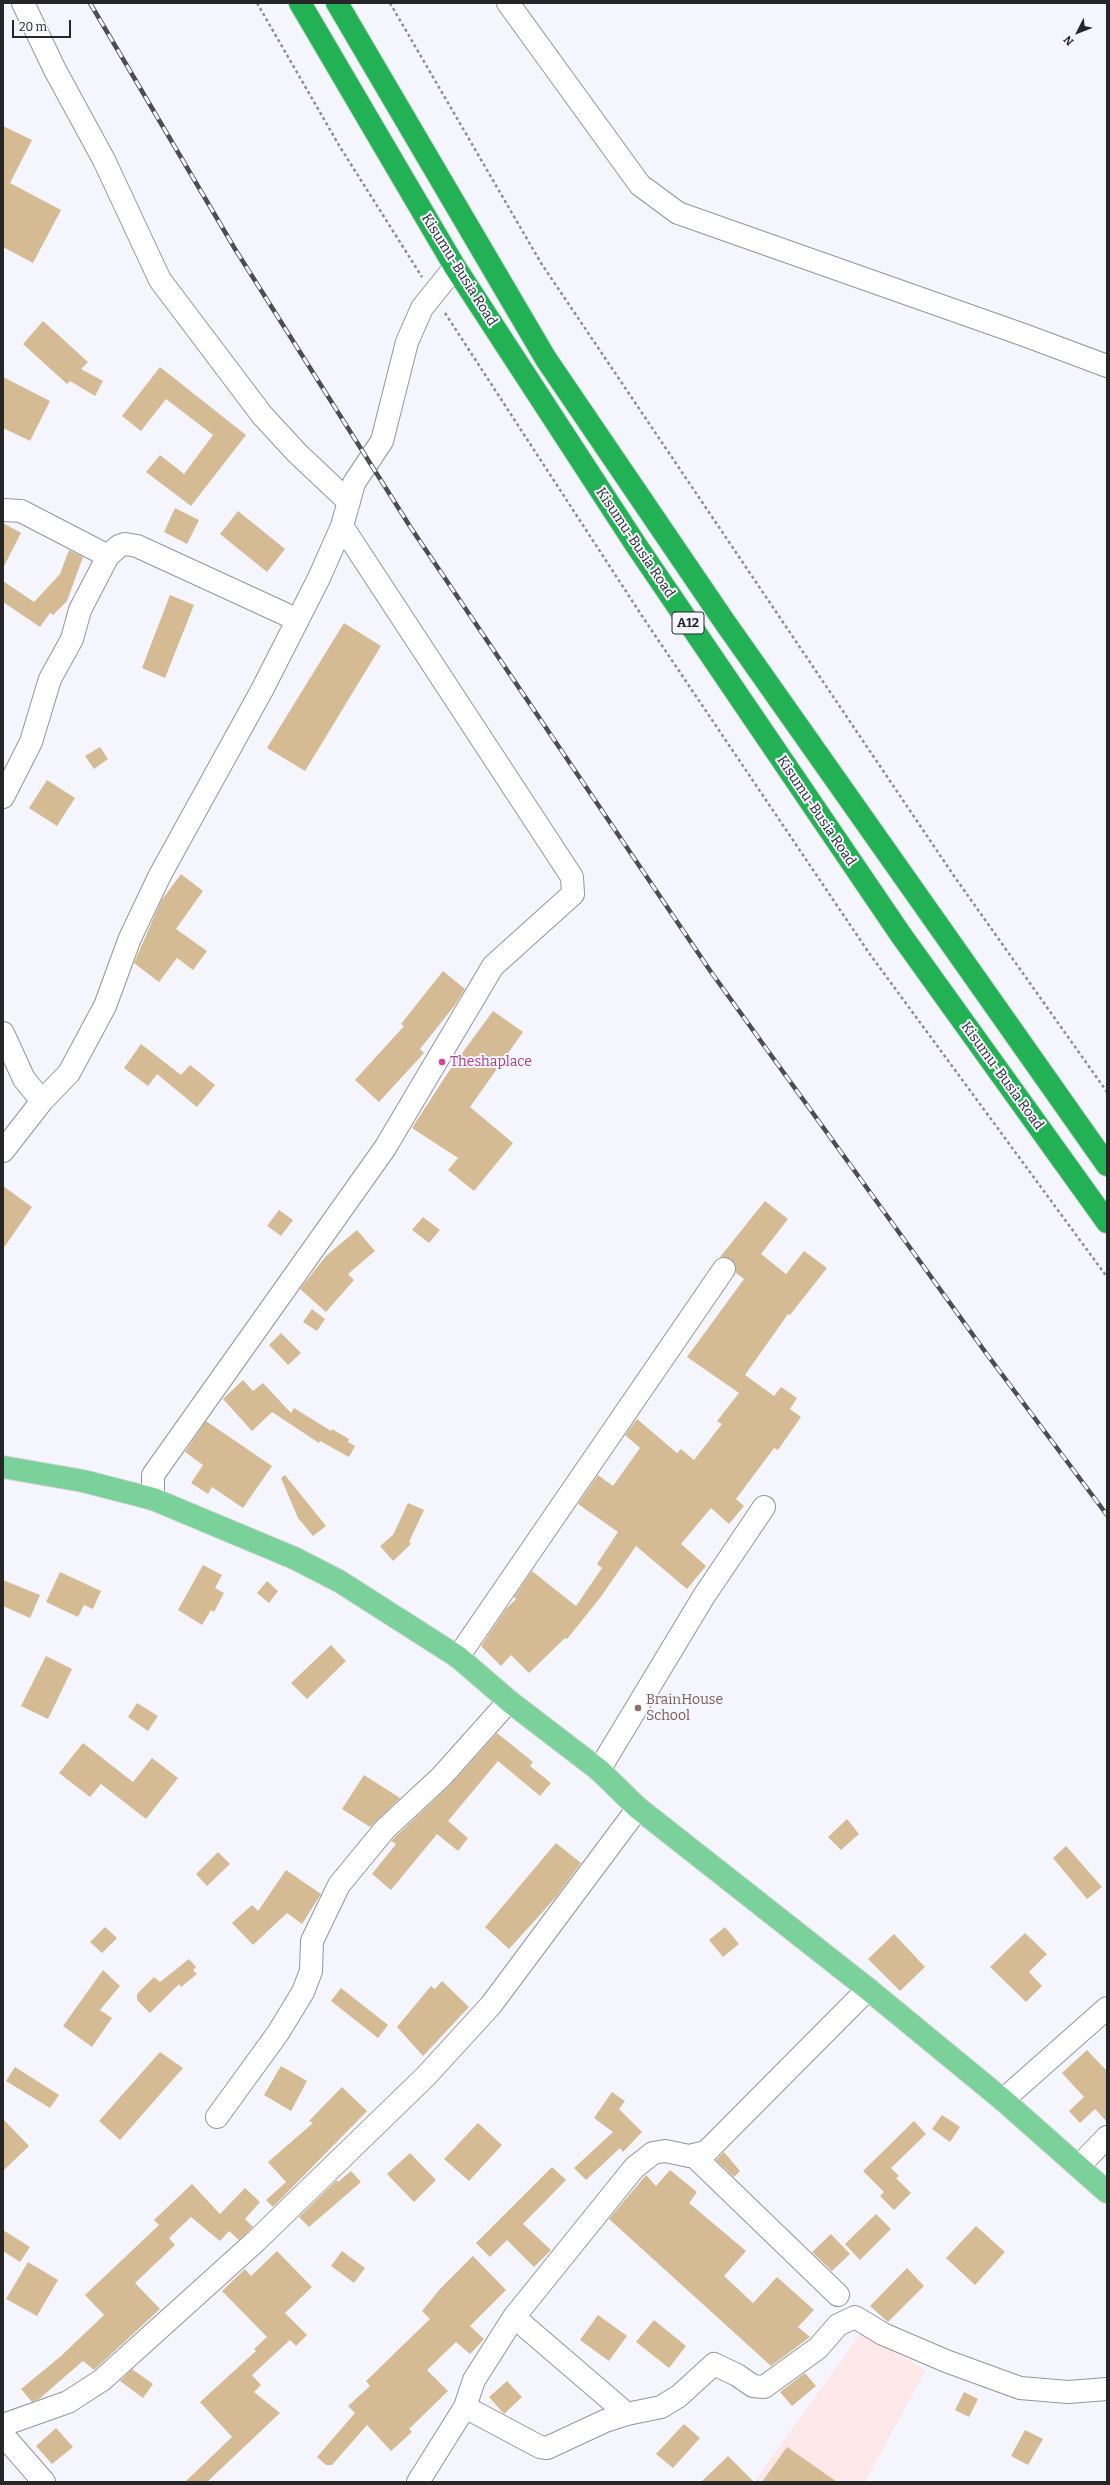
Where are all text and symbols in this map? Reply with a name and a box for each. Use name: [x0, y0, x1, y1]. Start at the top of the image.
scale bar: [14, 12, 73, 38]
north arrow: [1058, 12, 1098, 52]
text: 20 m: [19, 20, 47, 34]
text: N: [1061, 33, 1076, 48]
street label: Kisumu-Busia Road: [418, 211, 500, 329]
street label: Kisumu-Busia Road: [592, 485, 678, 601]
road number: A12: [672, 612, 704, 634]
street label: Kisumu-Busia Road: [773, 753, 859, 869]
street label: Kisumu-Busia Road: [957, 1019, 1047, 1133]
place label: Theshaplace: [450, 1054, 532, 1070]
marker: Theshaplace: [437, 1057, 447, 1067]
place label: BrainHouse School: [646, 1692, 723, 1724]
marker: BrainHouse School: [633, 1703, 643, 1713]

